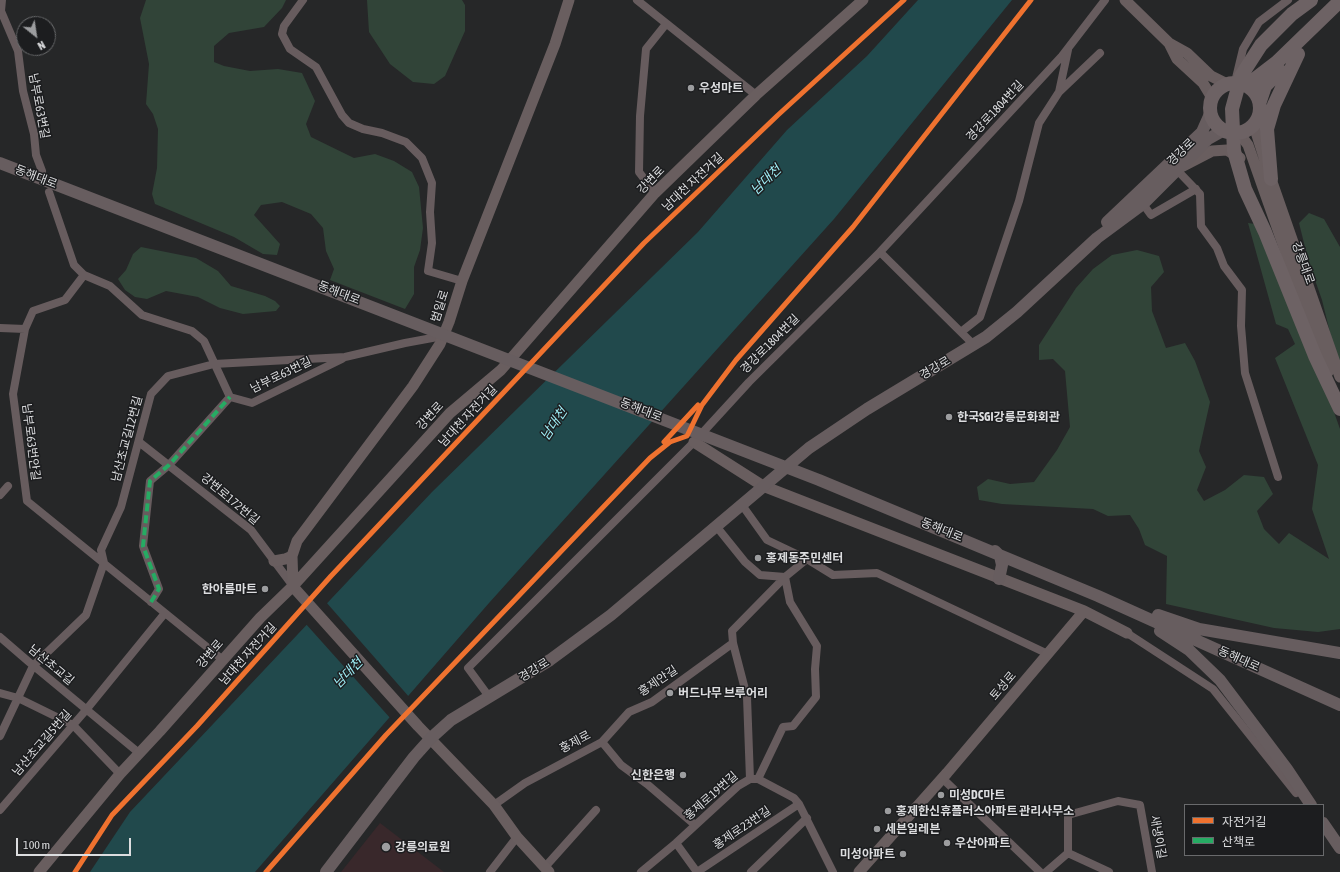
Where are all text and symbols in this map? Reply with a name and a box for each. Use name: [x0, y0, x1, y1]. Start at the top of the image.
north arrow: [16, 16, 56, 56]
text: N: [36, 39, 47, 52]
street label: 남부로63번길: [26, 72, 52, 140]
street label: 경강로1804번길: [963, 78, 1027, 144]
place label: 우성마트: [699, 81, 743, 95]
marker: 우성마트: [686, 83, 696, 93]
street label: 경강로: [1164, 135, 1198, 169]
street label: 남대천 자전거길: [659, 150, 727, 214]
street label: 동해대로: [13, 162, 59, 192]
water label: 남대천: [748, 162, 784, 198]
street label: 강변로: [634, 163, 668, 197]
street label: 강릉대로: [1289, 240, 1317, 286]
street label: 동해대로: [316, 278, 362, 308]
street label: 범일로: [428, 288, 452, 324]
street label: 경강로1804번길: [737, 311, 803, 377]
street label: 경강로: [917, 353, 953, 383]
street label: 남부로63번길: [248, 354, 314, 396]
street label: 남대천 자전거길: [436, 382, 500, 450]
street label: 남산초교길12번길: [109, 394, 145, 484]
street label: 동해대로: [618, 395, 664, 425]
street label: 강변로: [413, 399, 447, 433]
street label: 남부로63번안길: [19, 403, 43, 481]
water label: 남대천: [538, 405, 570, 443]
place label: 한국SGI강릉문화회관: [957, 410, 1060, 424]
marker: 한국SGI강릉문화회관: [944, 412, 954, 422]
street label: 강변로172번길: [198, 470, 262, 528]
street label: 동해대로: [919, 515, 965, 545]
place label: 홍제동주민센터: [766, 551, 843, 565]
marker: 홍제동주민센터: [753, 553, 763, 563]
place label: 한아름마트: [202, 582, 257, 596]
marker: 한아름마트: [260, 584, 270, 594]
street label: 남대천 자전거길: [216, 620, 280, 688]
street label: 강변로: [194, 637, 226, 671]
street label: 남산초교길: [25, 642, 77, 688]
street label: 동해대로: [1216, 643, 1262, 675]
water label: 남대천: [330, 655, 366, 691]
street label: 경강로: [516, 655, 552, 685]
street label: 홍제안길: [636, 663, 680, 699]
street label: 토성로: [987, 669, 1019, 703]
place label: 버드나무 브루어리: [678, 686, 768, 700]
marker: 버드나무 브루어리: [665, 688, 675, 698]
street label: 남산초교길5번길: [9, 707, 75, 779]
street label: 홍제로: [557, 728, 593, 756]
place label: 신한은행: [631, 768, 675, 782]
street label: 홍제로19번길: [681, 769, 741, 823]
marker: 신한은행: [678, 770, 688, 780]
place label: 미성DC마트: [949, 788, 1005, 802]
marker: 미성DC마트: [936, 790, 946, 800]
street label: 홍제로23번길: [710, 803, 774, 853]
place label: 홍제한신휴플러스아파트 관리사무소: [896, 804, 1074, 818]
legend: [1184, 804, 1324, 856]
marker: 홍제한신휴플러스아파트 관리사무소: [883, 806, 893, 816]
street label: 새냉이길: [1147, 814, 1169, 860]
text: 자전거길: [1222, 815, 1266, 829]
place label: 세븐일레븐: [885, 822, 940, 836]
marker: 세븐일레븐: [872, 824, 882, 834]
scale bar: [18, 830, 133, 856]
text: 산책로: [1222, 835, 1255, 849]
place label: 우산아파트: [955, 836, 1010, 850]
text: 100 m: [23, 838, 50, 852]
marker: 우산아파트: [942, 838, 952, 848]
place label: 강릉의료원: [395, 840, 450, 854]
marker: 강릉의료원: [380, 841, 392, 853]
place label: 미성아파트: [840, 847, 895, 861]
marker: 미성아파트: [898, 849, 908, 859]

